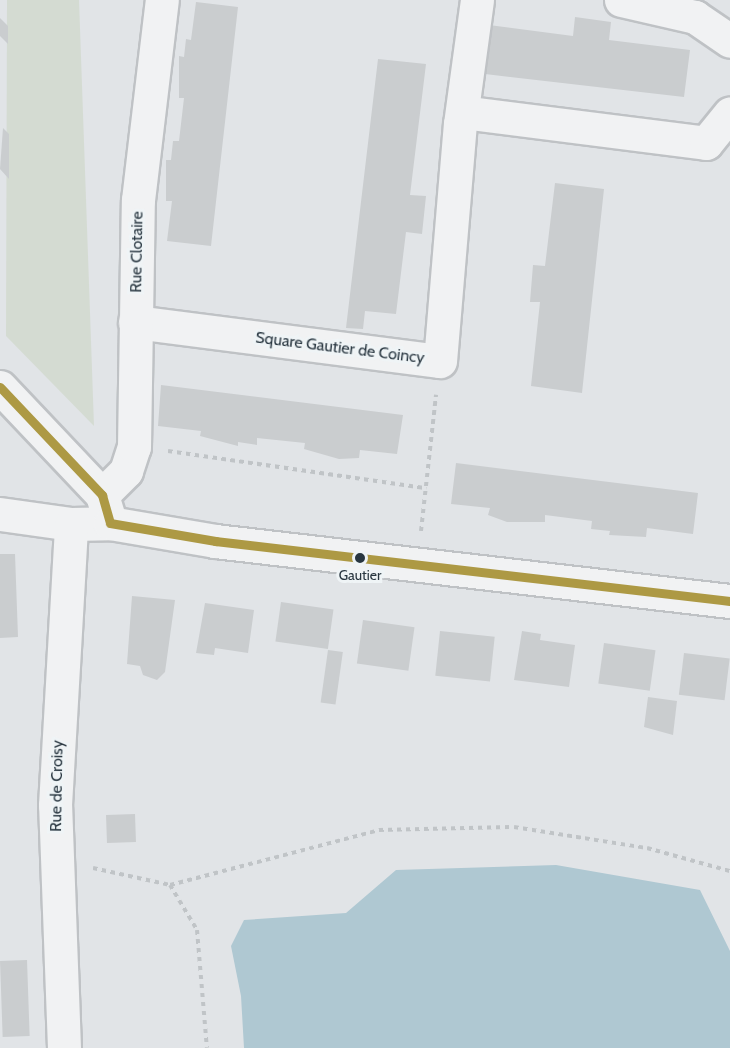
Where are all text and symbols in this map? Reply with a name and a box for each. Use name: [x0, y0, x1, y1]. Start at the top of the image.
street label: Rue Clotaire: [127, 211, 147, 293]
street label: Square Gautier de Coincy: [254, 328, 426, 368]
marker: Gautier: [354, 552, 366, 564]
place label: Gautier: [339, 567, 381, 583]
street label: Rue de Croisy: [47, 740, 67, 832]

